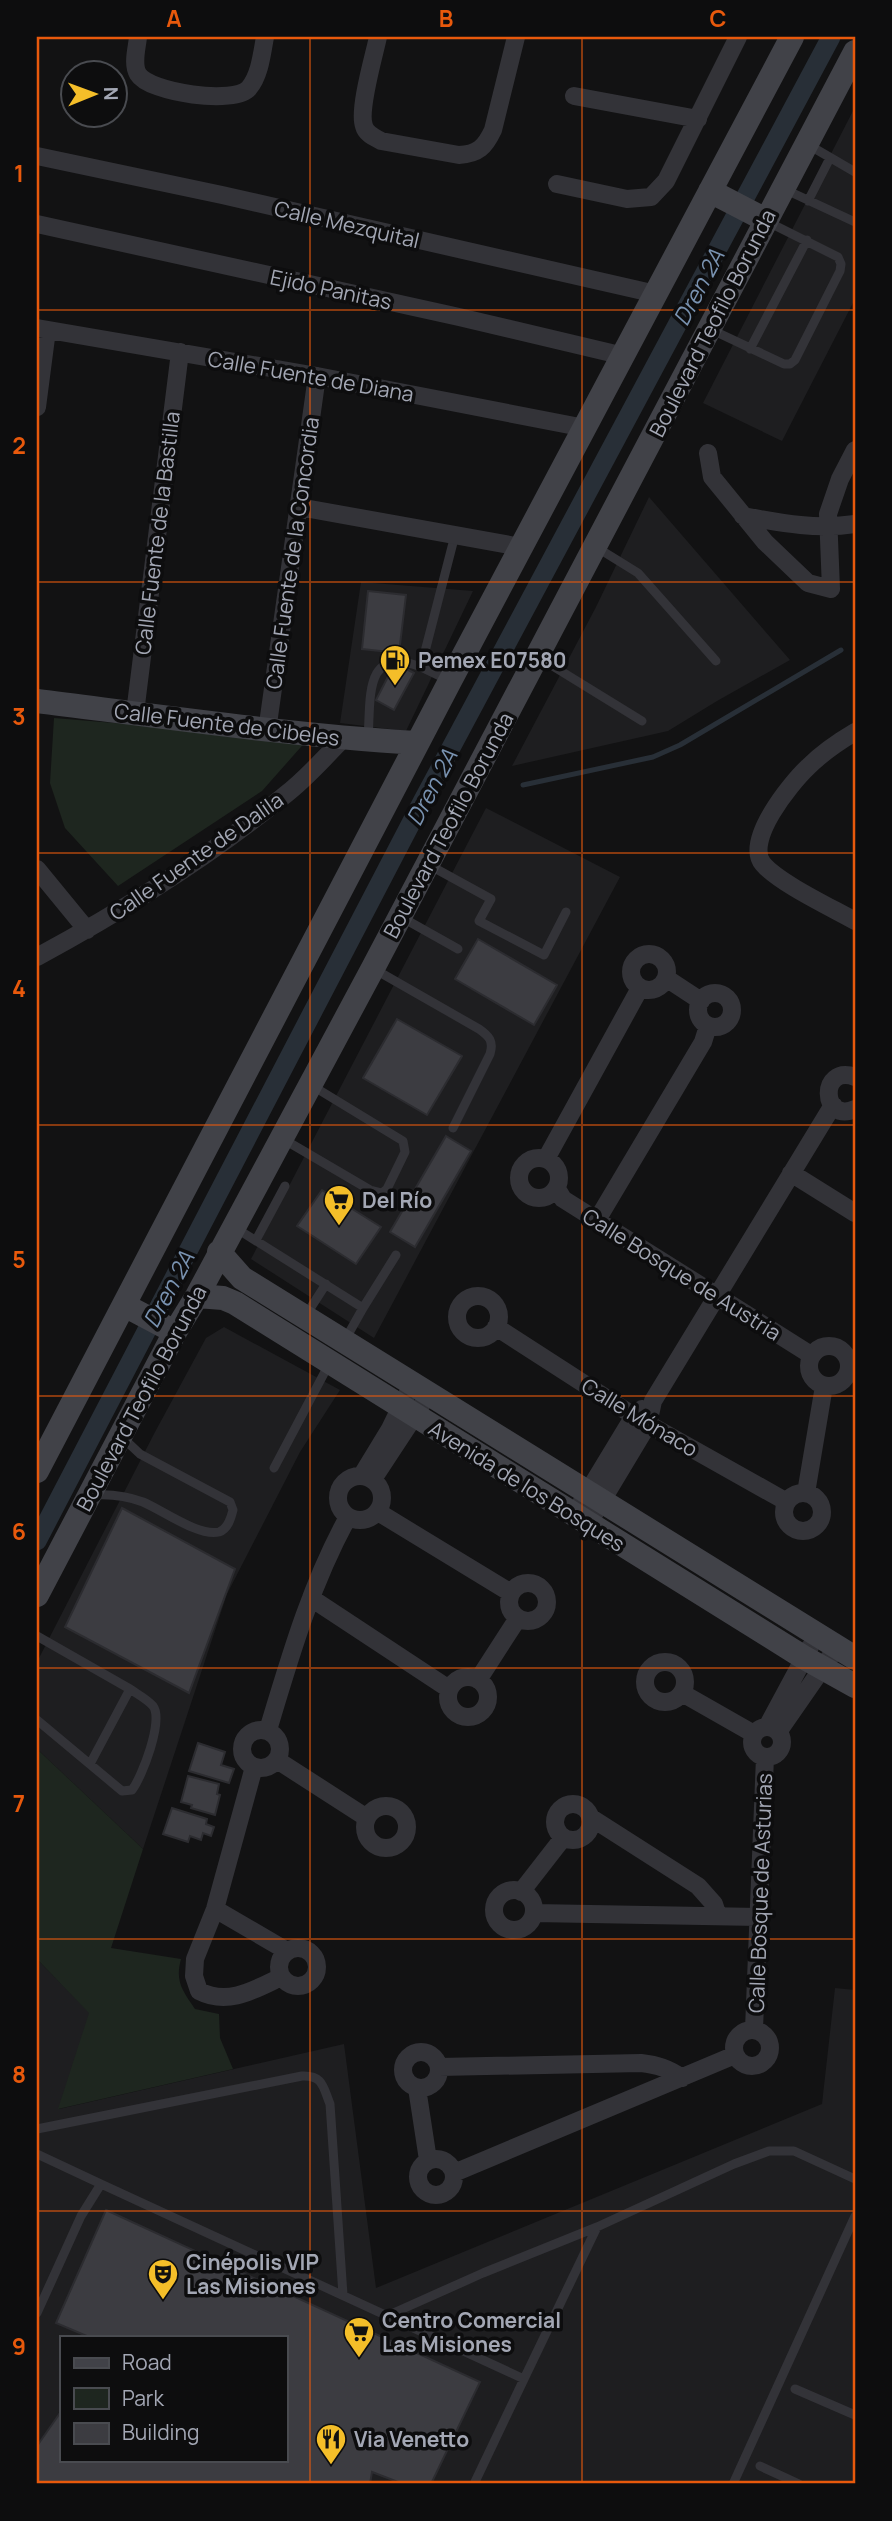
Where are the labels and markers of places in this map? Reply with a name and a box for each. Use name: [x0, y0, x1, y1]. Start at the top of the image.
fuel station icon: Pemex E07580: [378, 643, 412, 687]
place label: Pemex E07580: [418, 646, 567, 674]
supermarket icon: Del Río: [322, 1183, 356, 1227]
place label: Del Río: [362, 1186, 432, 1214]
place label: Cinépolis VIP Las Misiones: [186, 2248, 319, 2300]
theatre icon: Cinépolis VIP Las Misiones: [146, 2257, 180, 2301]
place label: Centro Comercial Las Misiones: [382, 2306, 561, 2358]
supermarket icon: Centro Comercial Las Misiones: [342, 2315, 376, 2359]
restaurant icon: Via Venetto: [314, 2422, 348, 2466]
place label: Via Venetto: [354, 2425, 469, 2453]

